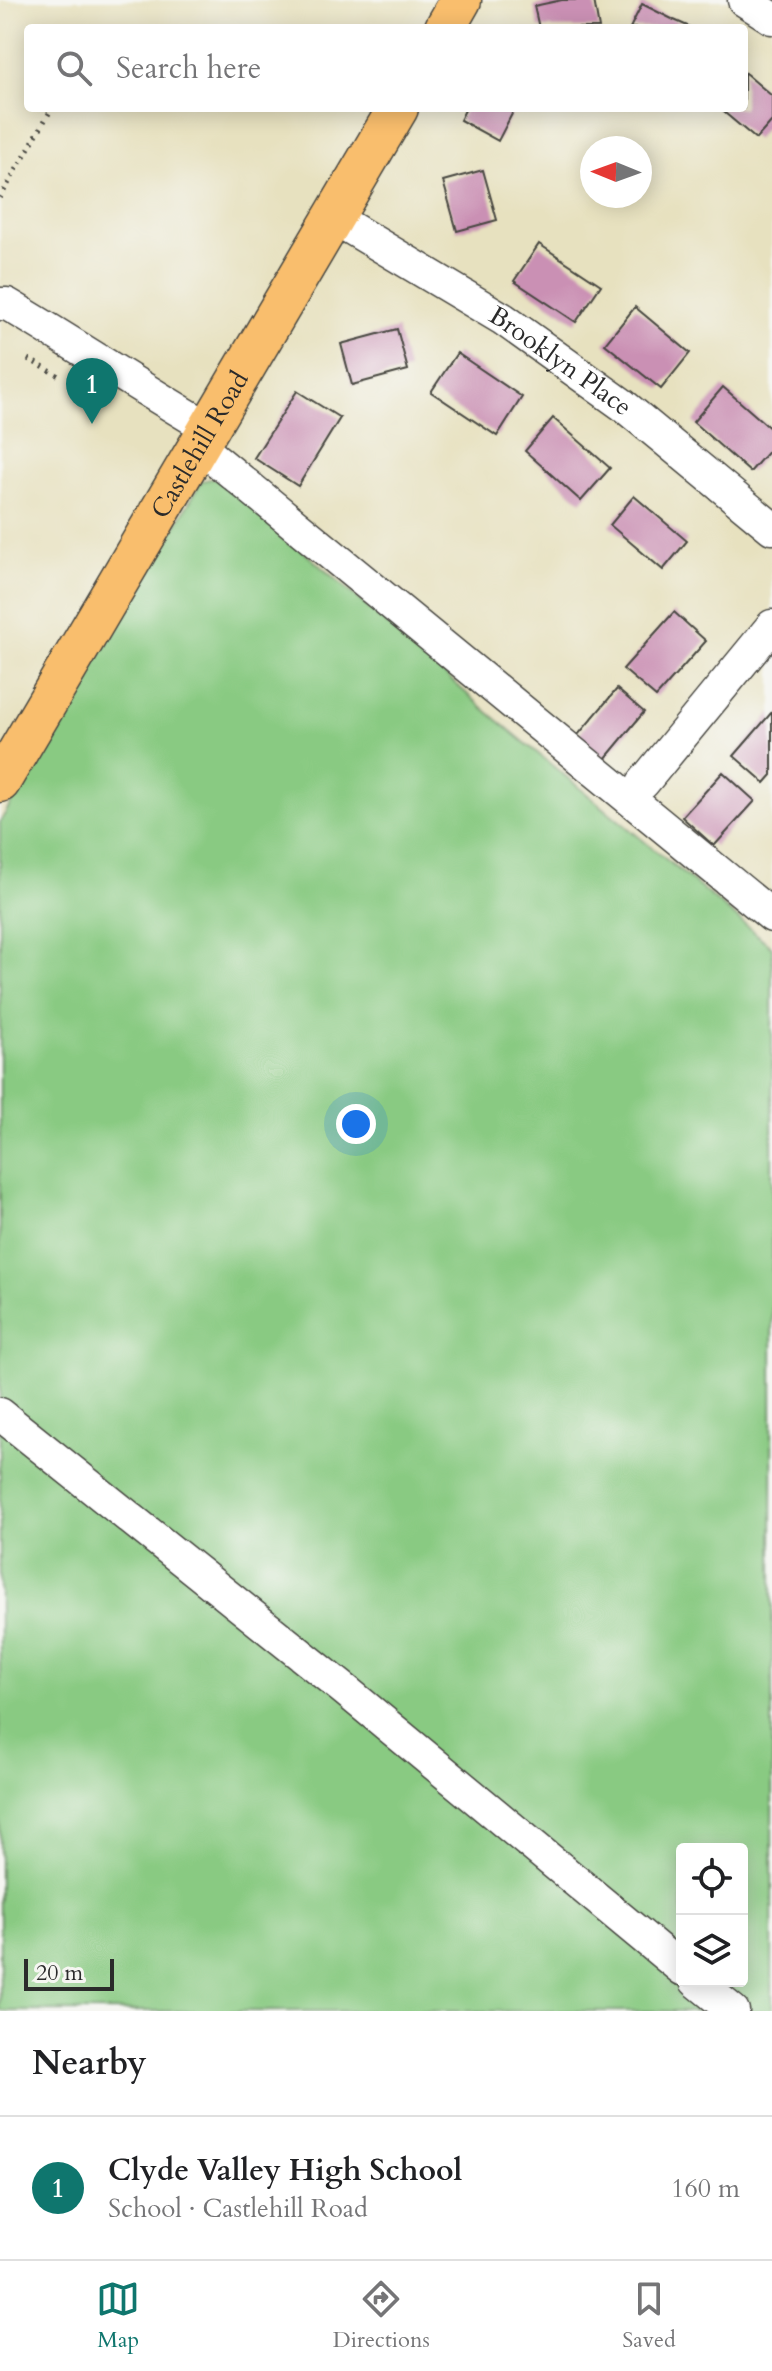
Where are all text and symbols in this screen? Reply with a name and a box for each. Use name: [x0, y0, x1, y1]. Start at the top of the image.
search box: [24, 24, 748, 112]
icon: search: [52, 46, 96, 90]
text: Search here: [116, 48, 261, 89]
north arrow: [580, 136, 652, 208]
street label: Brooklyn Place: [483, 298, 640, 424]
pin: 1: [66, 358, 118, 424]
street label: Castlehill Road: [143, 364, 257, 525]
your location: [336, 1104, 376, 1144]
map controls: [676, 1843, 748, 1987]
button: locate: [676, 1843, 748, 1915]
button: layers: [676, 1915, 748, 1987]
scale bar: [24, 1955, 114, 1991]
text: 20 m: [36, 1958, 83, 1988]
text: Nearby: [32, 2040, 147, 2086]
text: Clyde Valley High School: [108, 2150, 462, 2191]
text: 1: [51, 2171, 65, 2206]
text: 160 m: [671, 2171, 740, 2206]
text: School · Castlehill Road: [108, 2191, 368, 2226]
tab: Map: [96, 2277, 140, 2355]
tab: Directions: [333, 2277, 430, 2355]
tab: Saved: [622, 2277, 676, 2355]

